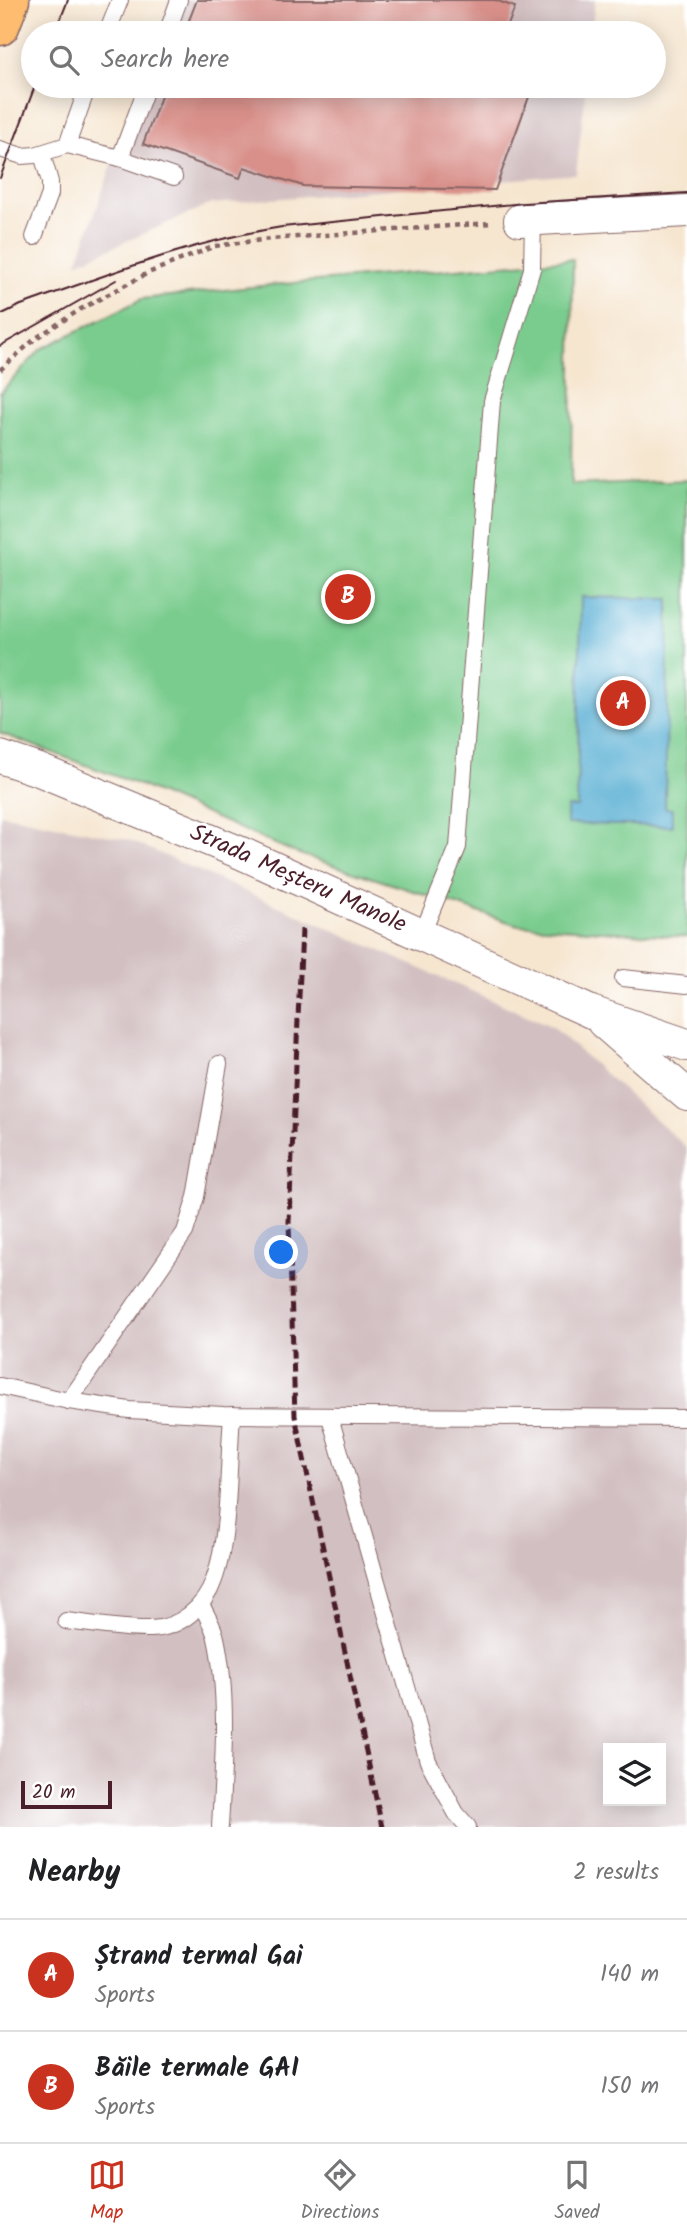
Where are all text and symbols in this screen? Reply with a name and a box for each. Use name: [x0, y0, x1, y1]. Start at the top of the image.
search box: [21, 21, 666, 98]
text: Search here: [101, 39, 229, 81]
icon: search: [45, 41, 83, 79]
pin: B: [325, 571, 371, 623]
pin: A: [600, 677, 646, 729]
street label: Strada Meșteru Manole: [183, 814, 413, 944]
your location: [264, 1235, 298, 1269]
map controls: [603, 1743, 666, 1806]
button: layers: [603, 1743, 666, 1806]
scale bar: [21, 1778, 112, 1810]
text: 20 m: [32, 1778, 75, 1808]
text: Nearby: [28, 1849, 120, 1897]
text: 2 results: [573, 1855, 659, 1891]
text: Ștrand termal Gai: [95, 1936, 303, 1978]
text: A: [44, 1957, 58, 1993]
text: 140 m: [600, 1957, 659, 1993]
text: Sports: [95, 1978, 155, 2014]
text: Băile termale GAI: [95, 2048, 299, 2090]
text: B: [44, 2069, 58, 2105]
text: 150 m: [600, 2069, 659, 2105]
text: Sports: [95, 2090, 155, 2126]
tab: Map: [88, 2156, 126, 2228]
tab: Directions: [301, 2156, 379, 2228]
tab: Saved: [554, 2156, 599, 2228]

